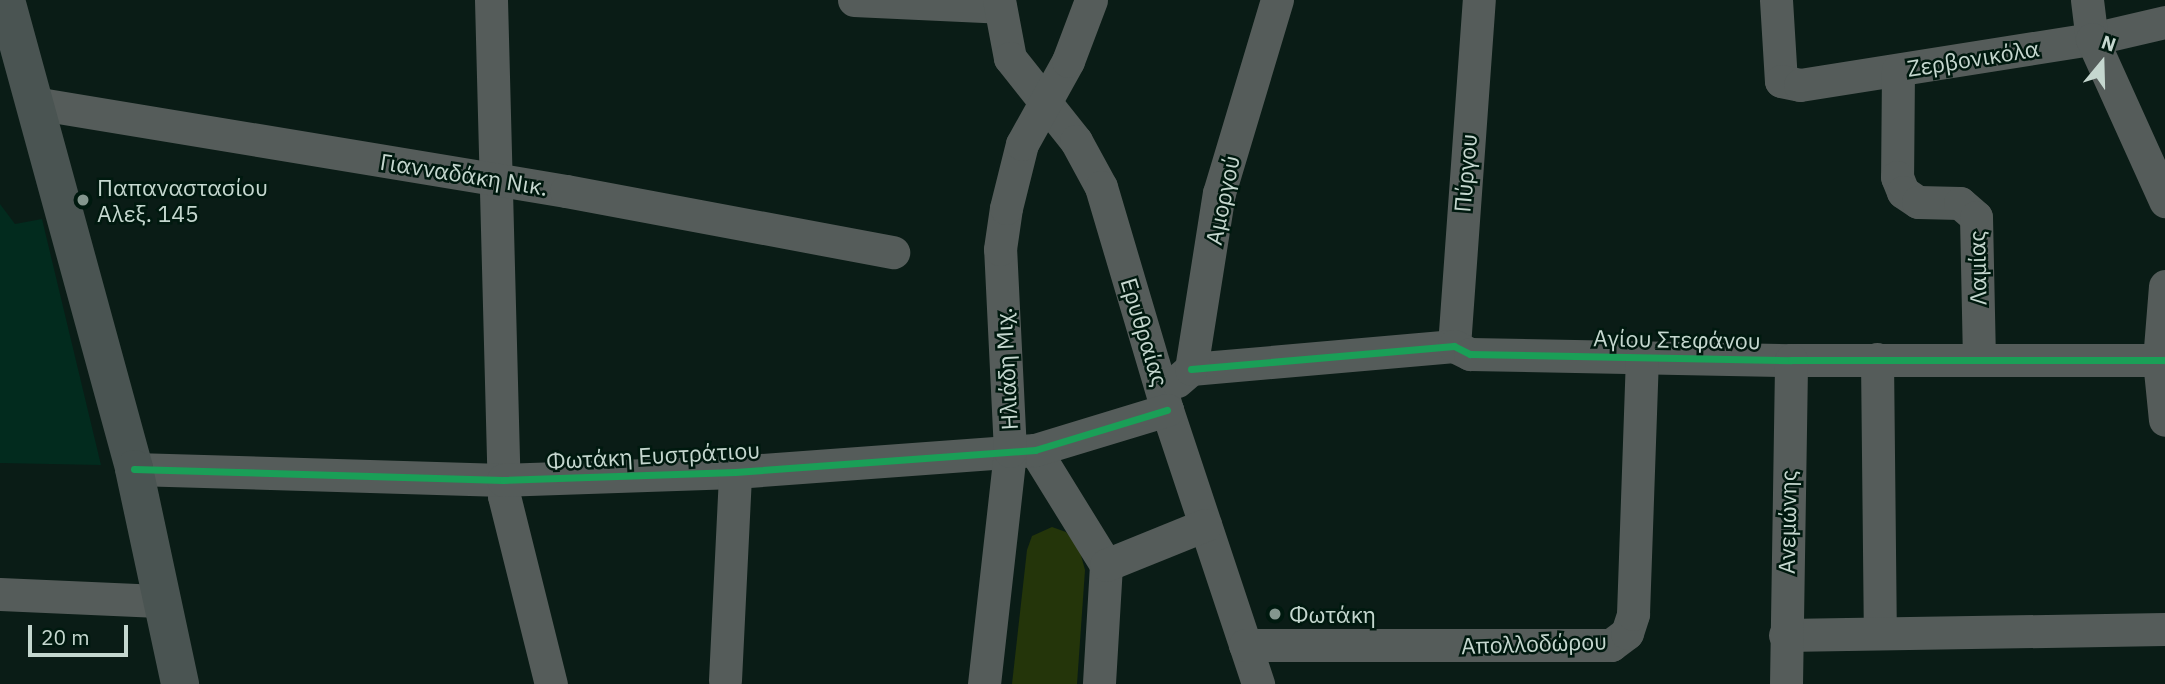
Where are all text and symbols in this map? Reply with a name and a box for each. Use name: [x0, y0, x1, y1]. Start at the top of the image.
north arrow: [2067, 28, 2137, 98]
text: N: [2098, 30, 2119, 57]
street label: Ζερβονικόλα: [1905, 34, 2041, 82]
street label: Πύργου: [1448, 132, 1482, 214]
street label: Γιανναδάκη Νικ.: [378, 147, 550, 201]
street label: Αμοργού: [1199, 153, 1245, 247]
place label: Παπαναστασίου Αλεξ. 145: [97, 173, 268, 227]
marker: Παπαναστασίου Αλεξ. 145: [75, 192, 91, 208]
street label: Λαμίας: [1963, 230, 1991, 306]
street label: Ερυθραίας: [1115, 274, 1175, 390]
street label: Ηλιάδη Μιχ.: [989, 307, 1023, 431]
street label: Αγίου Στεφάνου: [1593, 324, 1761, 354]
street label: Φωτάκη Ευστράτιου: [545, 436, 761, 474]
street label: Ανεμώνης: [1772, 470, 1802, 574]
place label: Φωτάκη: [1289, 600, 1376, 628]
marker: Φωτάκη: [1267, 606, 1283, 622]
scale bar: [32, 610, 131, 654]
text: 20 m: [41, 623, 90, 651]
street label: Απολλοδώρου: [1460, 627, 1608, 659]

